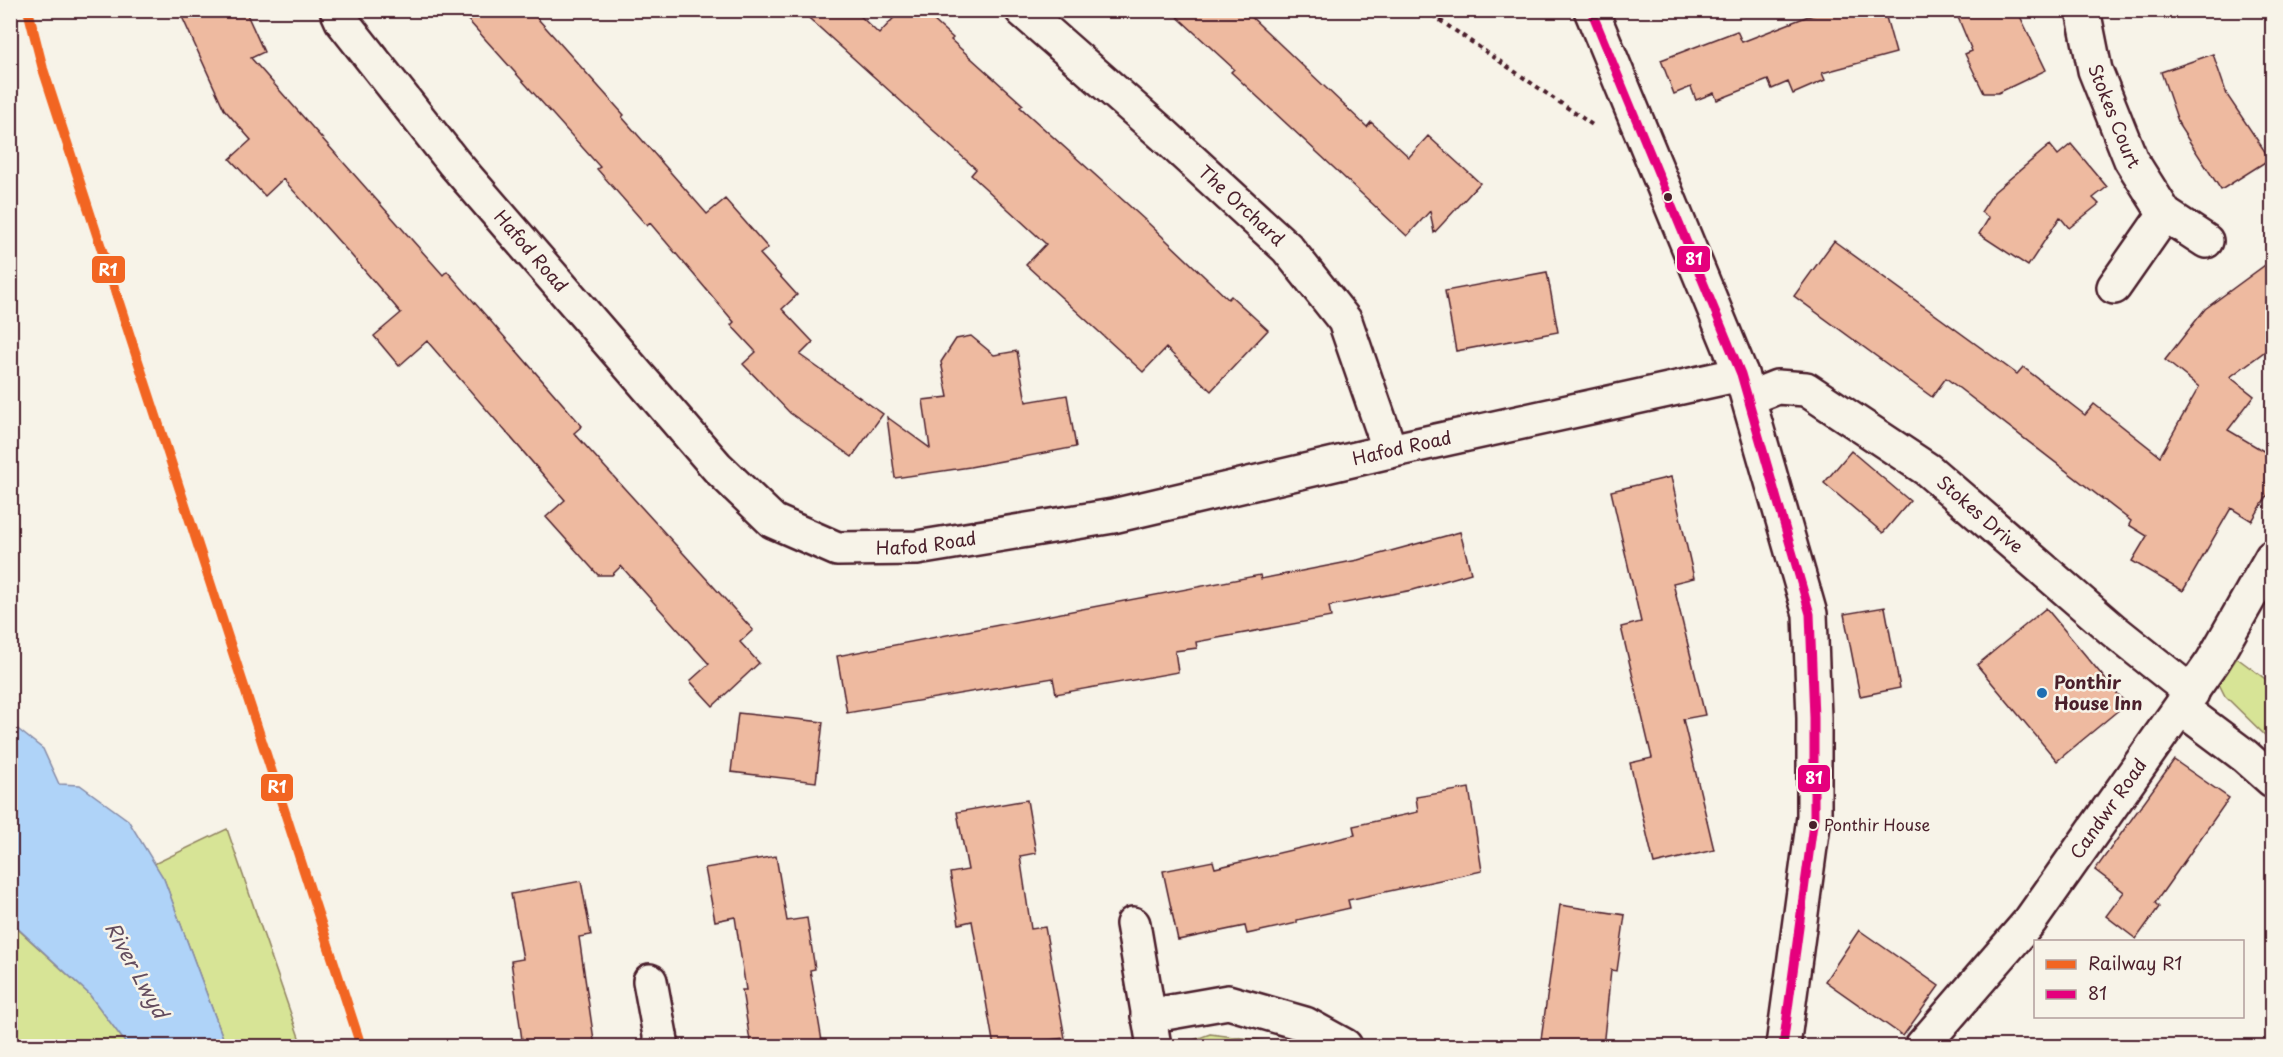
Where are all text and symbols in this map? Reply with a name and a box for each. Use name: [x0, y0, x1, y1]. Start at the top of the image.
street label: Stokes Court: [2082, 59, 2148, 173]
street label: The Orchard: [1193, 158, 1291, 252]
unlabelled marker: [1662, 191, 1674, 203]
street label: Hafod Road: [489, 204, 575, 298]
line badge: 81: [1676, 245, 1711, 273]
text: 81: [1685, 246, 1703, 270]
line badge: R1: [91, 255, 126, 284]
text: R1: [99, 257, 118, 281]
street label: Hafod Road: [1349, 423, 1454, 471]
street label: Stokes Drive: [1931, 468, 2030, 559]
street label: Hafod Road: [876, 524, 978, 561]
place label: Ponthir House Inn: [2054, 668, 2142, 716]
marker: Ponthir House Inn: [2035, 686, 2049, 700]
street label: Candwr Road: [2062, 752, 2153, 864]
line badge: 81: [1797, 764, 1831, 793]
text: 81: [1805, 765, 1823, 789]
line badge: R1: [260, 773, 294, 802]
text: R1: [268, 774, 287, 798]
place label: Ponthir House: [1824, 812, 1930, 836]
marker: Ponthir House: [1807, 819, 1819, 831]
water label: River Lwyd: [98, 916, 177, 1026]
legend: [2034, 940, 2244, 1018]
text: Railway R1: [2088, 949, 2182, 976]
text: 81: [2088, 979, 2107, 1006]

